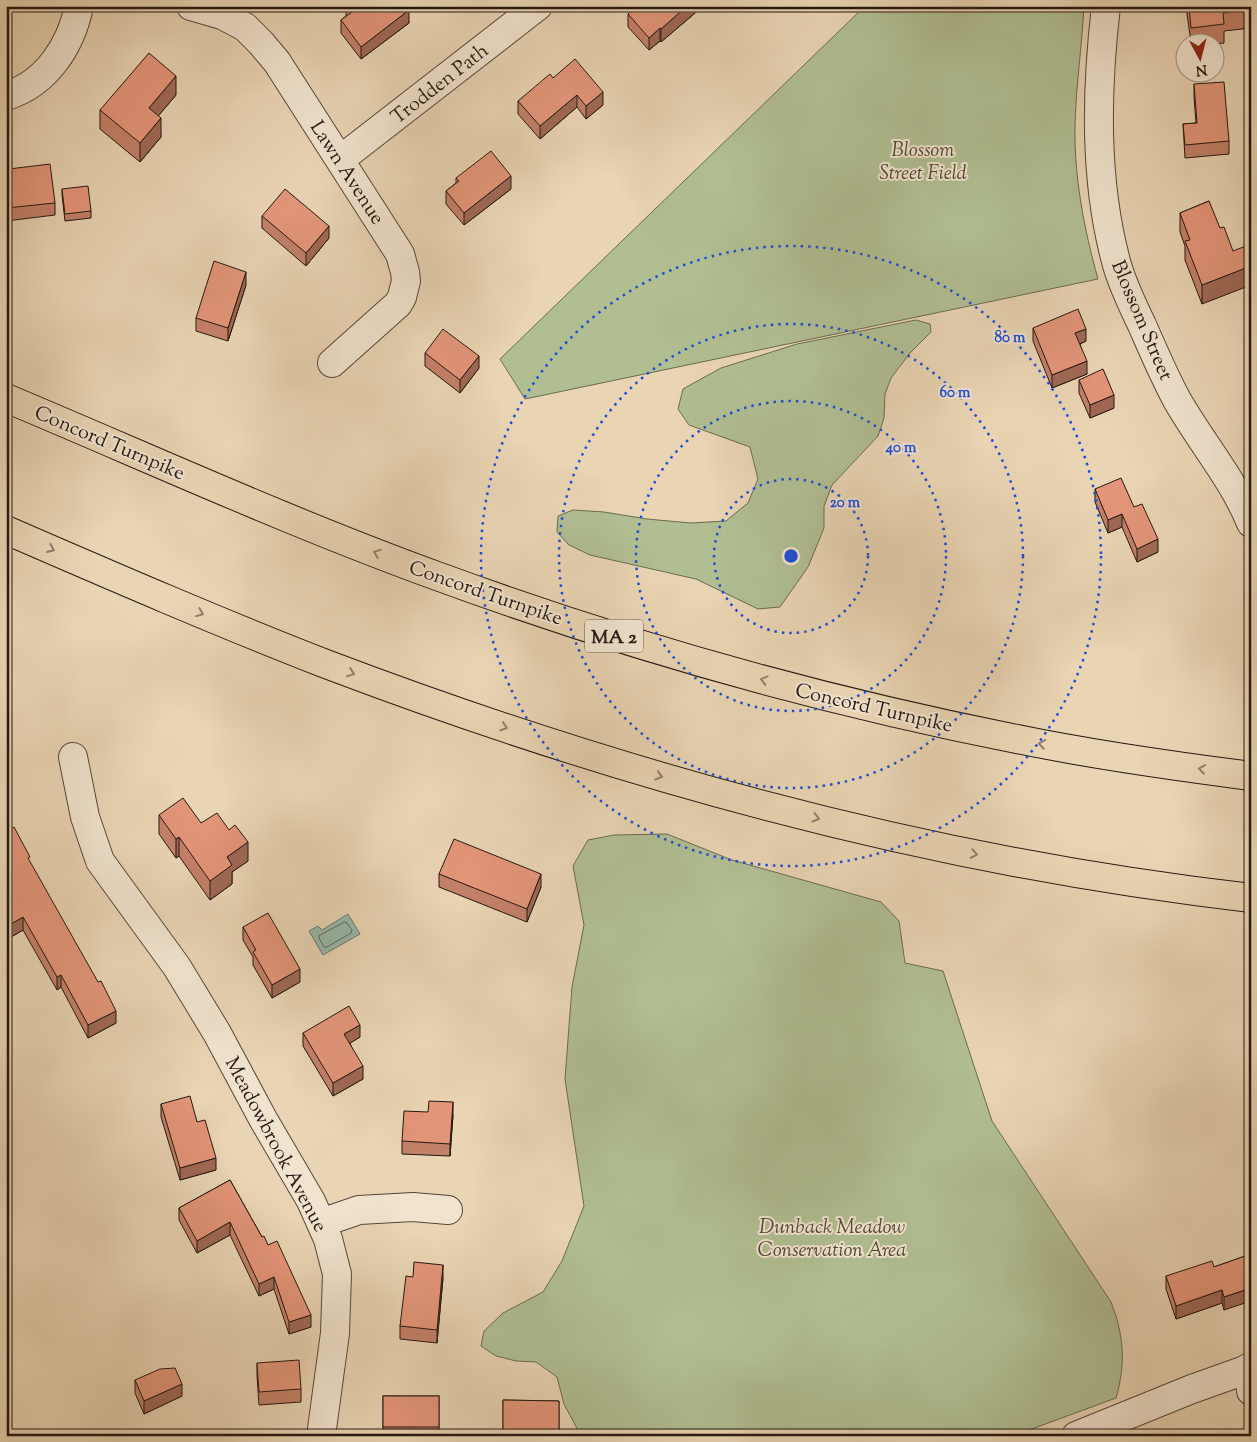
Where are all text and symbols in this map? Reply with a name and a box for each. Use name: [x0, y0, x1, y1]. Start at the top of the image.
north arrow: [1174, 32, 1224, 82]
street label: Trodden Path: [386, 37, 496, 132]
text: N: [1195, 58, 1208, 80]
street label: Lawn Avenue: [301, 116, 390, 231]
park label: Blossom Street Field: [879, 137, 967, 189]
street label: Blossom Street: [1102, 256, 1179, 386]
text: 80 m: [994, 328, 1026, 349]
text: 60 m: [940, 383, 971, 404]
street label: Concord Turnpike: [29, 400, 189, 489]
text: 40 m: [885, 438, 917, 459]
text: 20 m: [830, 493, 861, 514]
one-way arrow: [46, 543, 55, 554]
centre of rings: [782, 547, 800, 565]
one-way arrow: [373, 549, 382, 559]
street label: Concord Turnpike: [404, 554, 566, 634]
one-way arrow: [195, 607, 204, 617]
road number: MA 2: [585, 620, 643, 652]
one-way arrow: [347, 667, 355, 677]
one-way arrow: [760, 675, 769, 686]
street label: Concord Turnpike: [792, 677, 955, 742]
one-way arrow: [499, 721, 507, 731]
one-way arrow: [1038, 739, 1046, 749]
one-way arrow: [1198, 765, 1207, 775]
one-way arrow: [654, 770, 662, 780]
one-way arrow: [811, 812, 820, 823]
one-way arrow: [970, 849, 978, 859]
street label: Meadowbrook Avenue: [216, 1052, 333, 1238]
park label: Dunback Meadow Conservation Area: [758, 1214, 906, 1266]

